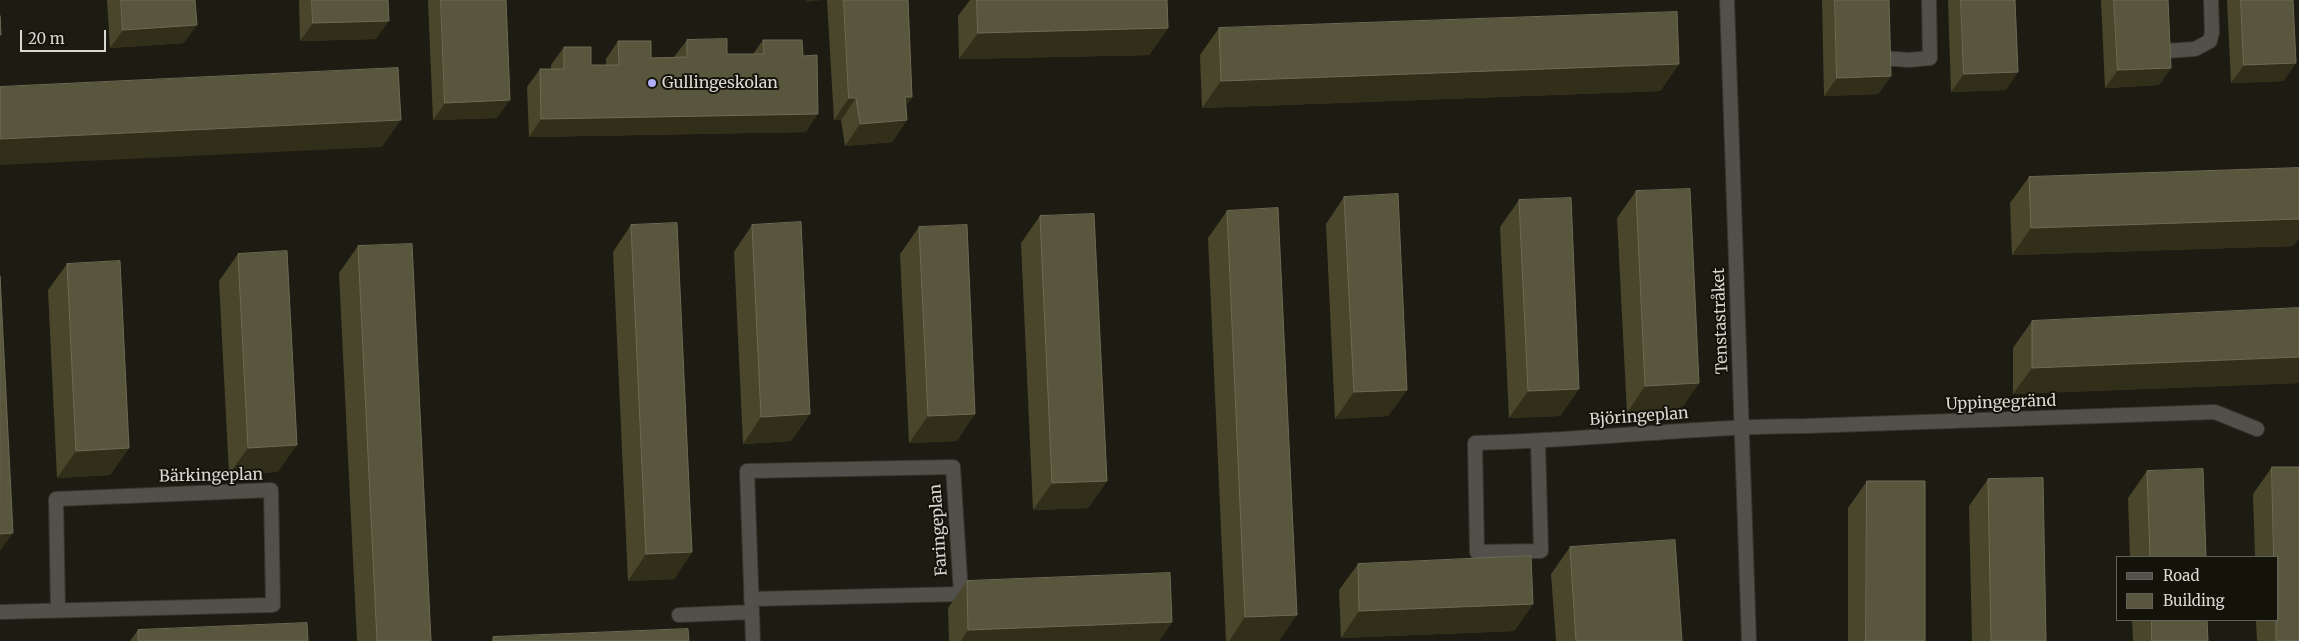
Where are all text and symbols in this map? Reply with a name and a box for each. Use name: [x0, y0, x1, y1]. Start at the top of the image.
scale bar: [22, 20, 109, 52]
text: 20 m: [28, 29, 65, 48]
place label: Gullingeskolan: [662, 73, 778, 93]
marker: Gullingeskolan: [646, 77, 658, 89]
street label: Tenstastråket: [1710, 267, 1732, 375]
street label: Uppingegränd: [1945, 391, 2057, 415]
street label: Björingeplan: [1589, 404, 1689, 430]
street label: Bärkingeplan: [159, 465, 263, 487]
street label: Faringeplan: [926, 483, 952, 577]
legend: [2116, 556, 2279, 621]
text: Road: [2163, 566, 2199, 585]
text: Building: [2163, 591, 2225, 610]

